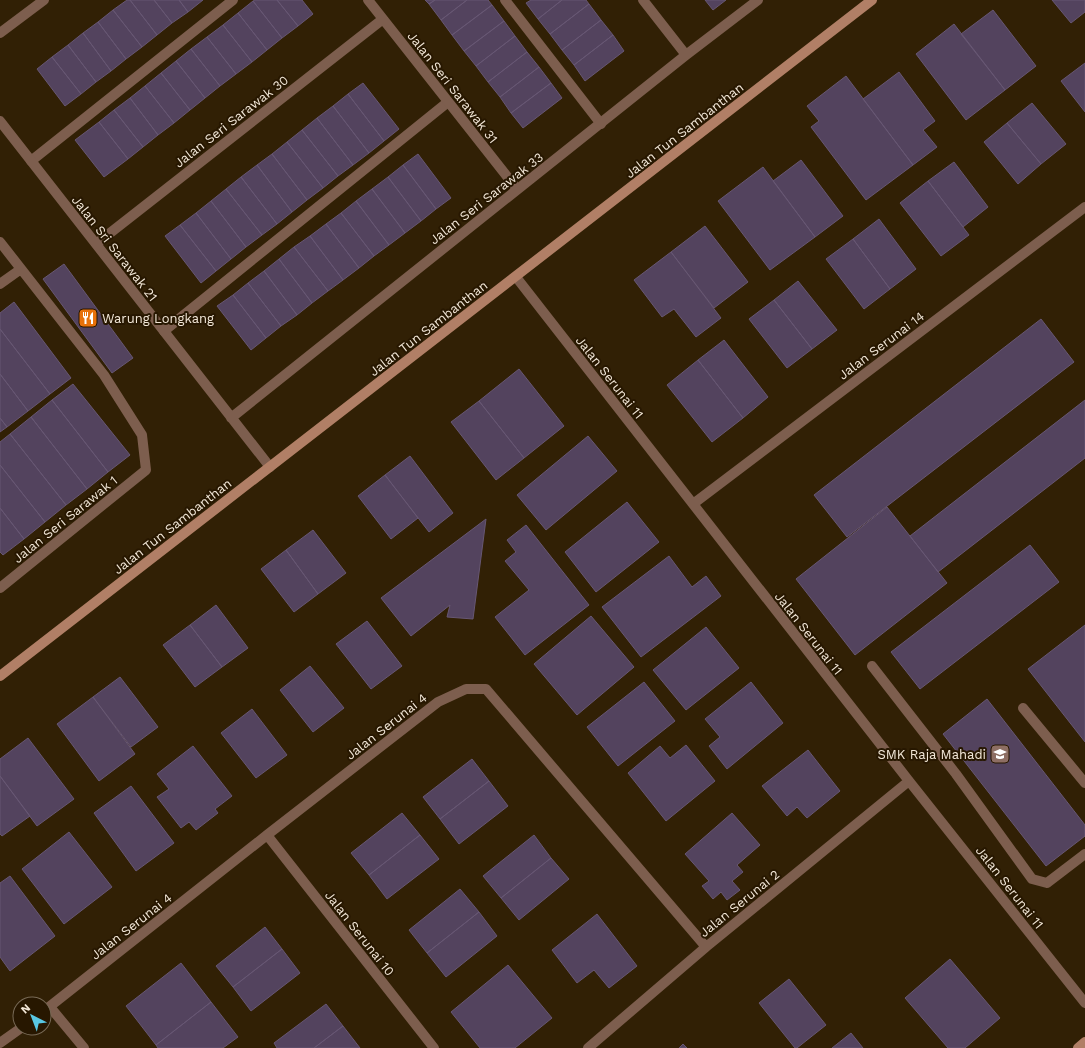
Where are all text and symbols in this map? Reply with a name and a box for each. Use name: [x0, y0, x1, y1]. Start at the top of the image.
street label: Jalan Seri Sarawak 31: [404, 29, 501, 146]
street label: Jalan Seri Sarawak 30: [171, 72, 291, 171]
street label: Jalan Tun Sambanthan: [622, 80, 746, 181]
street label: Jalan Seri Sarawak 33: [427, 149, 546, 247]
street label: Jalan Sri Sarawak 21: [69, 193, 161, 304]
street label: Jalan Tun Sambanthan: [366, 278, 490, 379]
restaurant icon: Warung Longkang: [77, 307, 99, 329]
street label: Jalan Serunai 14: [835, 308, 927, 383]
place label: Warung Longkang: [102, 311, 214, 326]
street label: Jalan Serunai 11: [573, 333, 646, 422]
street label: Jalan Seri Sarawak 1: [10, 473, 120, 566]
street label: Jalan Tun Sambanthan: [110, 476, 234, 577]
street label: Jalan Serunai 11: [772, 589, 845, 678]
street label: Jalan Serunai 4: [343, 690, 430, 763]
school or university icon: SMK Raja Mahadi: [989, 743, 1011, 765]
place label: SMK Raja Mahadi: [877, 747, 986, 762]
street label: Jalan Serunai 11: [973, 843, 1046, 932]
street label: Jalan Serunai 2: [696, 867, 782, 940]
street label: Jalan Serunai 10: [322, 888, 397, 979]
street label: Jalan Serunai 4: [88, 890, 175, 963]
north arrow: [12, 996, 52, 1036]
text: N: [18, 1001, 33, 1016]

